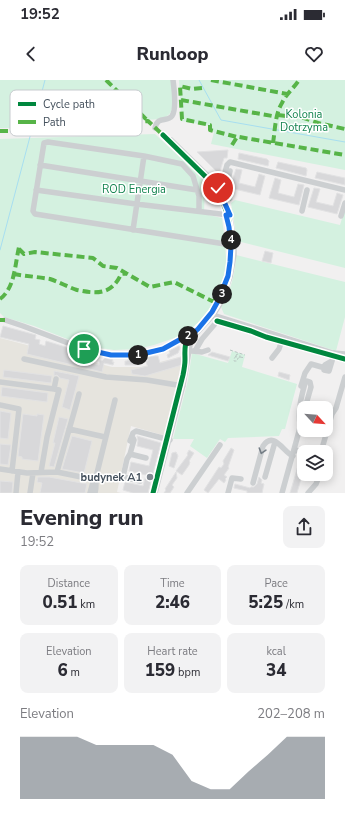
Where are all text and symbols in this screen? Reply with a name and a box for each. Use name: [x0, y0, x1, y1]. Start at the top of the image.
text: 19:52: [20, 4, 60, 24]
text: Runloop: [137, 42, 208, 66]
icon: back: [20, 43, 42, 65]
icon: heart: [303, 43, 325, 65]
legend: [10, 90, 142, 136]
text: Cycle path: [43, 97, 95, 112]
park label: Kolonia Dotrzyma: [280, 107, 328, 135]
text: Path: [43, 115, 66, 130]
pin: [201, 171, 235, 205]
icon: check: [207, 177, 229, 199]
park label: ROD Energia: [102, 182, 166, 197]
pin: 4: [221, 230, 241, 250]
text: 4: [228, 232, 234, 247]
pin: 3: [212, 284, 232, 304]
text: 3: [219, 286, 225, 301]
pin: 2: [178, 326, 198, 346]
text: 2: [185, 328, 191, 343]
pin: [67, 332, 101, 366]
icon: arrive: [73, 338, 95, 360]
pin: 1: [128, 345, 148, 365]
text: 1: [135, 347, 141, 362]
north arrow: [297, 401, 333, 437]
map controls: [297, 401, 333, 481]
button: layers: [297, 445, 333, 481]
one-way arrow: [258, 447, 267, 454]
place label: budynek A1: [81, 470, 142, 485]
marker: budynek A1: [145, 472, 155, 482]
text: Evening run: [20, 503, 144, 533]
button: share: [283, 506, 325, 548]
text: 19:52: [20, 533, 54, 551]
text: Distance: [47, 576, 90, 591]
text: Time: [160, 576, 185, 591]
text: Pace: [264, 576, 288, 591]
text: 0.51: [42, 591, 77, 614]
text: 2:46: [155, 591, 190, 614]
text: 5:25: [248, 591, 283, 614]
text: km: [77, 597, 95, 612]
text: /km: [283, 597, 304, 612]
text: Elevation: [46, 644, 92, 659]
text: Heart rate: [147, 644, 198, 659]
text: kcal: [266, 644, 286, 659]
text: 6: [58, 659, 68, 682]
text: 159: [145, 659, 175, 682]
text: 34: [266, 659, 286, 682]
text: m: [68, 665, 80, 680]
text: bpm: [175, 665, 200, 680]
text: Elevation: [20, 705, 74, 723]
text: 202–208 m: [257, 705, 325, 723]

